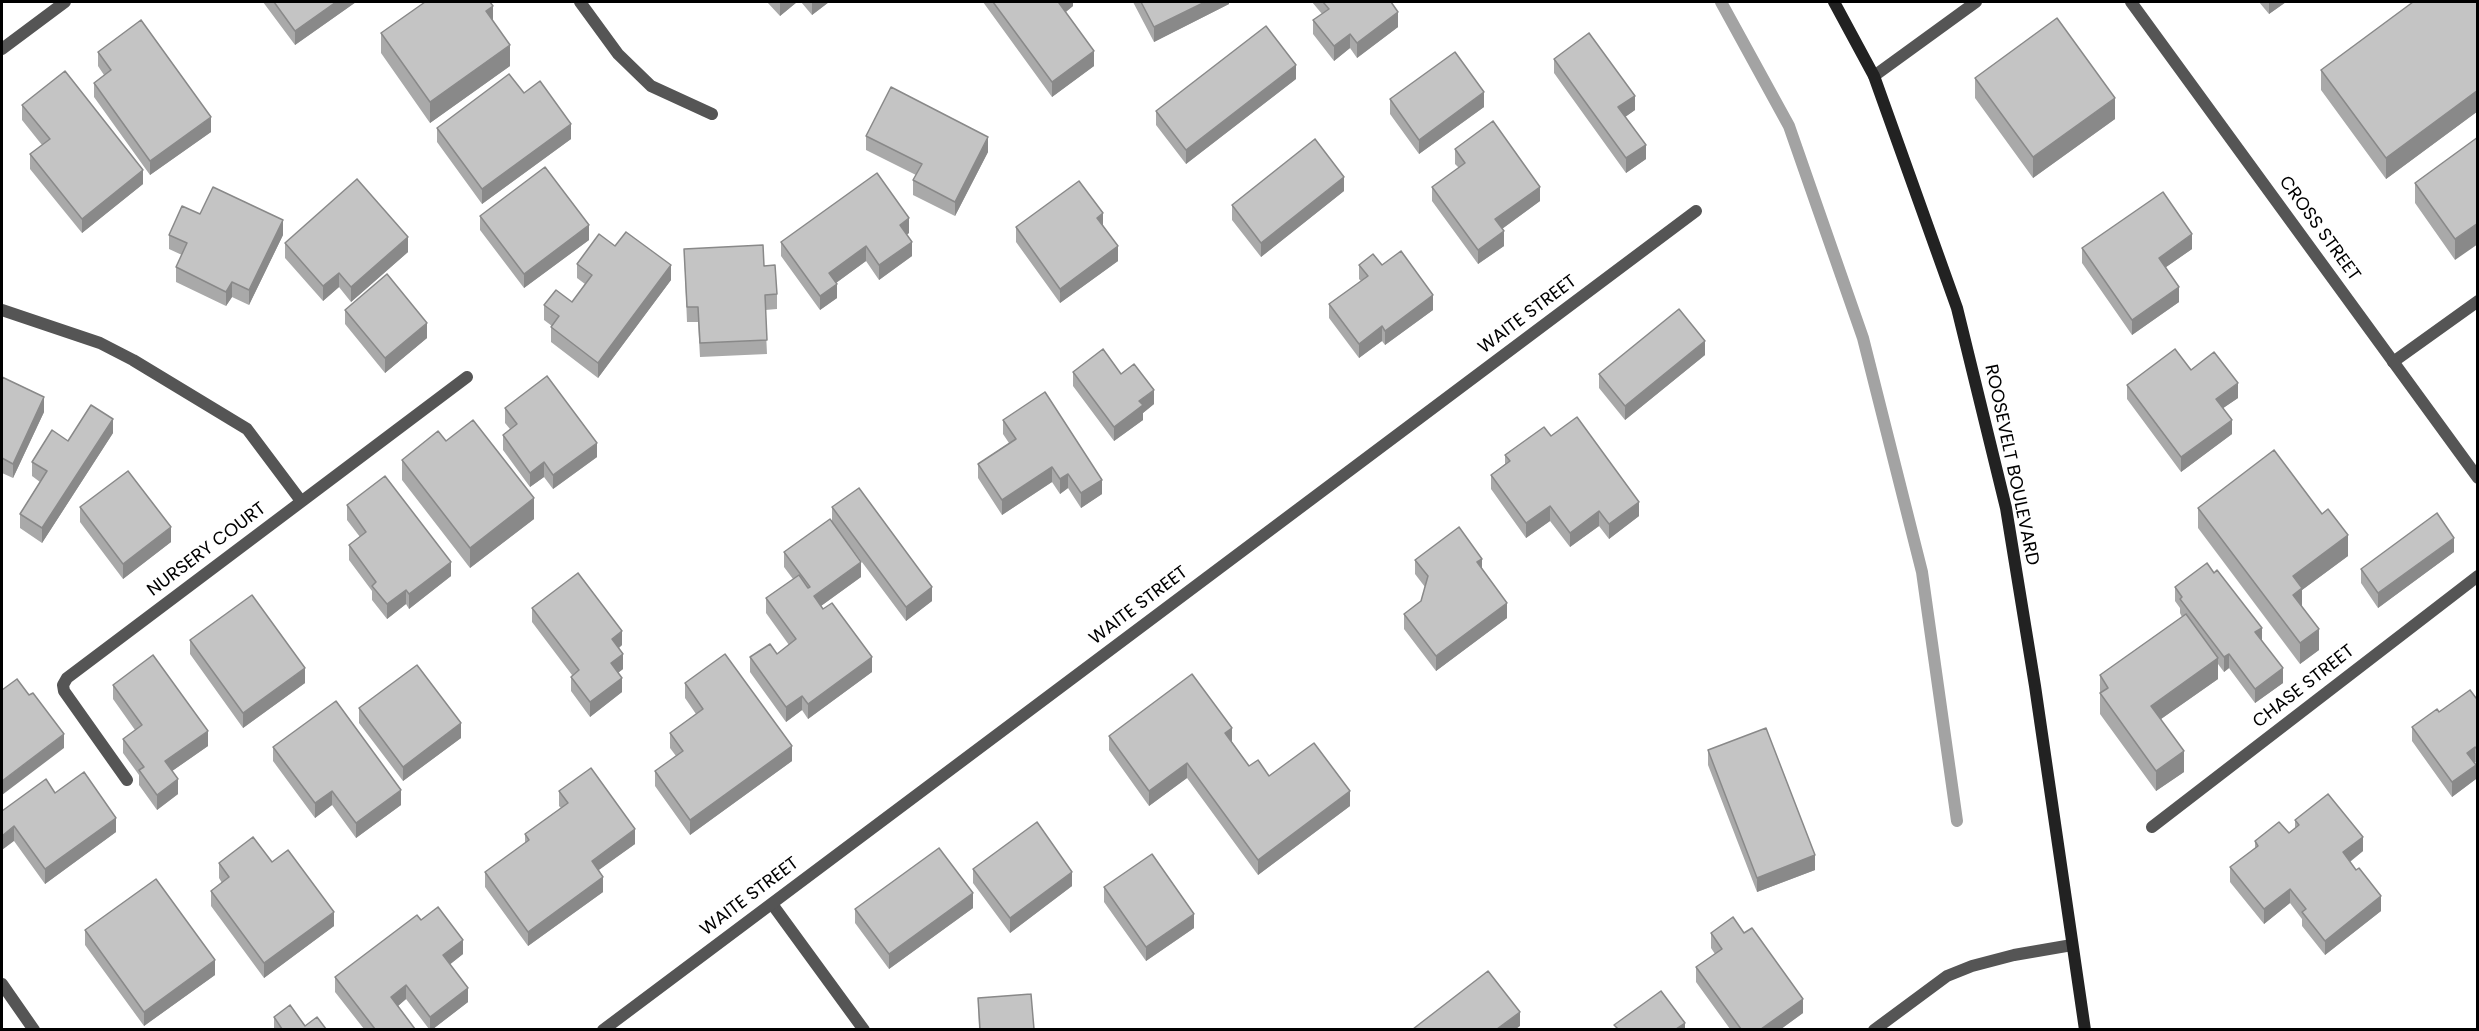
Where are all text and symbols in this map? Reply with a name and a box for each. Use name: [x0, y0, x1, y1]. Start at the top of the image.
street label: CROSS STREET: [2274, 172, 2364, 286]
street label: WAITE STREET: [1475, 271, 1581, 359]
street label: ROOSEVELT BOULEVARD: [1979, 362, 2043, 568]
street label: NURSERY COURT: [144, 498, 270, 602]
street label: WAITE STREET: [1086, 562, 1192, 650]
street label: CHASE STREET: [2249, 641, 2359, 733]
street label: WAITE STREET: [697, 853, 803, 941]

